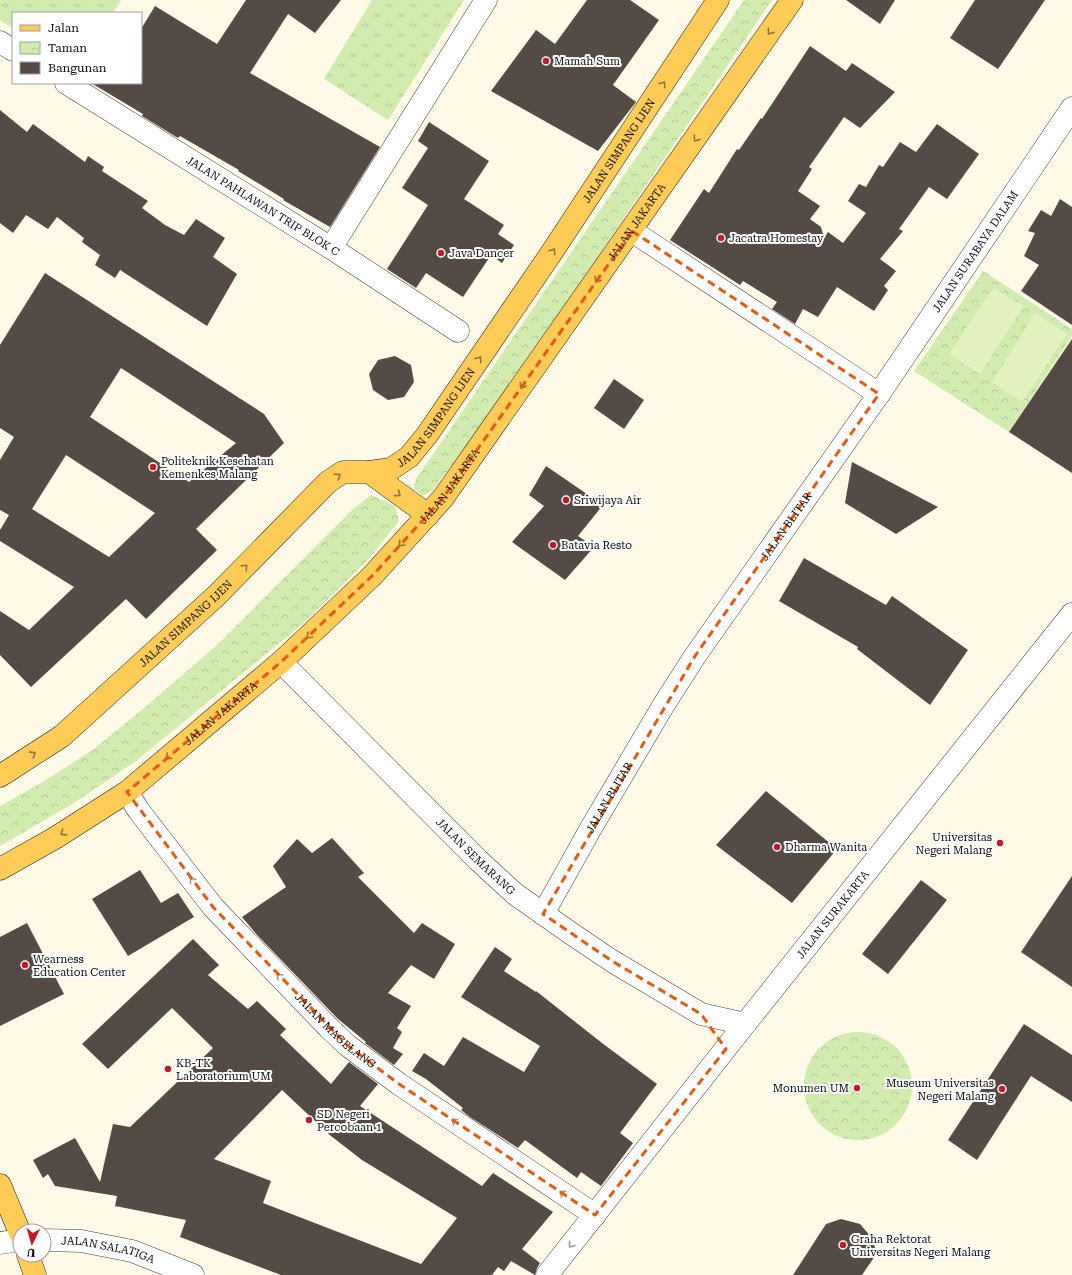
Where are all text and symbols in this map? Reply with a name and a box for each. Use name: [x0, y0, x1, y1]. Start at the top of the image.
legend: [12, 12, 142, 84]
text: Jalan: [48, 21, 79, 35]
one-way arrow: [767, 28, 775, 35]
text: Taman: [48, 41, 87, 55]
place label: Mamah Sum: [554, 55, 620, 68]
marker: Mamah Sum: [541, 56, 551, 66]
text: Bangunan: [48, 61, 107, 75]
one-way arrow: [658, 81, 666, 88]
street label: JALAN SIMPANG IJEN: [580, 96, 658, 205]
one-way arrow: [693, 135, 701, 142]
street label: JALAN PAHLAWAN TRIP BLOK C: [184, 153, 342, 258]
street label: JALAN JAKARTA: [605, 180, 668, 263]
street label: JALAN SURABAYA DALAM: [930, 188, 1021, 315]
place label: Jacatra Homestay: [729, 232, 824, 245]
marker: Jacatra Homestay: [716, 233, 726, 243]
place label: Java Dancer: [449, 247, 514, 260]
marker: Java Dancer: [436, 248, 446, 258]
one-way arrow: [548, 248, 556, 255]
one-way arrow: [594, 276, 602, 283]
one-way arrow: [474, 356, 481, 363]
street label: JALAN SIMPANG IJEN: [394, 365, 478, 470]
one-way arrow: [519, 382, 527, 389]
street label: JALAN JAKARTA: [416, 446, 482, 526]
place label: Politeknik Kesehatan Kemenkes Malang: [161, 455, 274, 481]
marker: Politeknik Kesehatan Kemenkes Malang: [148, 462, 158, 472]
one-way arrow: [334, 473, 341, 481]
one-way arrow: [394, 489, 401, 496]
street label: JALAN BLITAR: [758, 489, 815, 563]
place label: Sriwijaya Air: [574, 494, 642, 507]
marker: Sriwijaya Air: [561, 495, 571, 505]
one-way arrow: [399, 539, 406, 547]
place label: Batavia Resto: [561, 539, 632, 552]
marker: Batavia Resto: [548, 540, 558, 550]
one-way arrow: [240, 564, 248, 572]
street label: JALAN SIMPANG IJEN: [136, 577, 235, 669]
one-way arrow: [306, 631, 314, 638]
street label: JALAN JAKARTA: [181, 678, 260, 748]
one-way arrow: [29, 752, 36, 759]
one-way arrow: [166, 753, 173, 760]
street label: JALAN BLITAR: [583, 759, 635, 835]
street label: JALAN SEMARANG: [433, 815, 518, 898]
one-way arrow: [60, 828, 67, 836]
place label: Universitas Negeri Malang: [915, 831, 993, 857]
marker: Universitas Negeri Malang: [995, 838, 1005, 848]
place label: Dharma Wanita: [785, 841, 867, 854]
marker: Dharma Wanita: [772, 842, 782, 852]
street label: JALAN SURAKARTA: [793, 867, 872, 961]
one-way arrow: [190, 877, 197, 884]
place label: Wearness Education Center: [33, 953, 126, 979]
marker: Wearness Education Center: [20, 960, 30, 970]
one-way arrow: [277, 973, 284, 981]
street label: JALAN MAGELANG: [293, 990, 379, 1071]
place label: KB-TK Laboratorium UM: [176, 1057, 271, 1083]
marker: KB-TK Laboratorium UM: [163, 1064, 173, 1074]
place label: Museum Universitas Negeri Malang: [886, 1077, 995, 1103]
place label: Monumen UM: [773, 1082, 849, 1095]
marker: Monumen UM: [852, 1083, 862, 1093]
marker: Museum Universitas Negeri Malang: [997, 1084, 1007, 1094]
place label: SD Negeri Percobaan 1: [317, 1108, 382, 1134]
marker: SD Negeri Percobaan 1: [304, 1115, 314, 1125]
one-way arrow: [451, 1118, 458, 1126]
one-way arrow: [559, 1190, 566, 1198]
north arrow: [12, 1223, 52, 1263]
place label: Graha Rektorat Universitas Negeri Malang: [851, 1233, 991, 1259]
street label: JALAN SALATIGA: [61, 1234, 157, 1266]
one-way arrow: [569, 1240, 576, 1247]
marker: Graha Rektorat Universitas Negeri Malang: [838, 1240, 848, 1250]
text: U: [26, 1246, 36, 1259]

